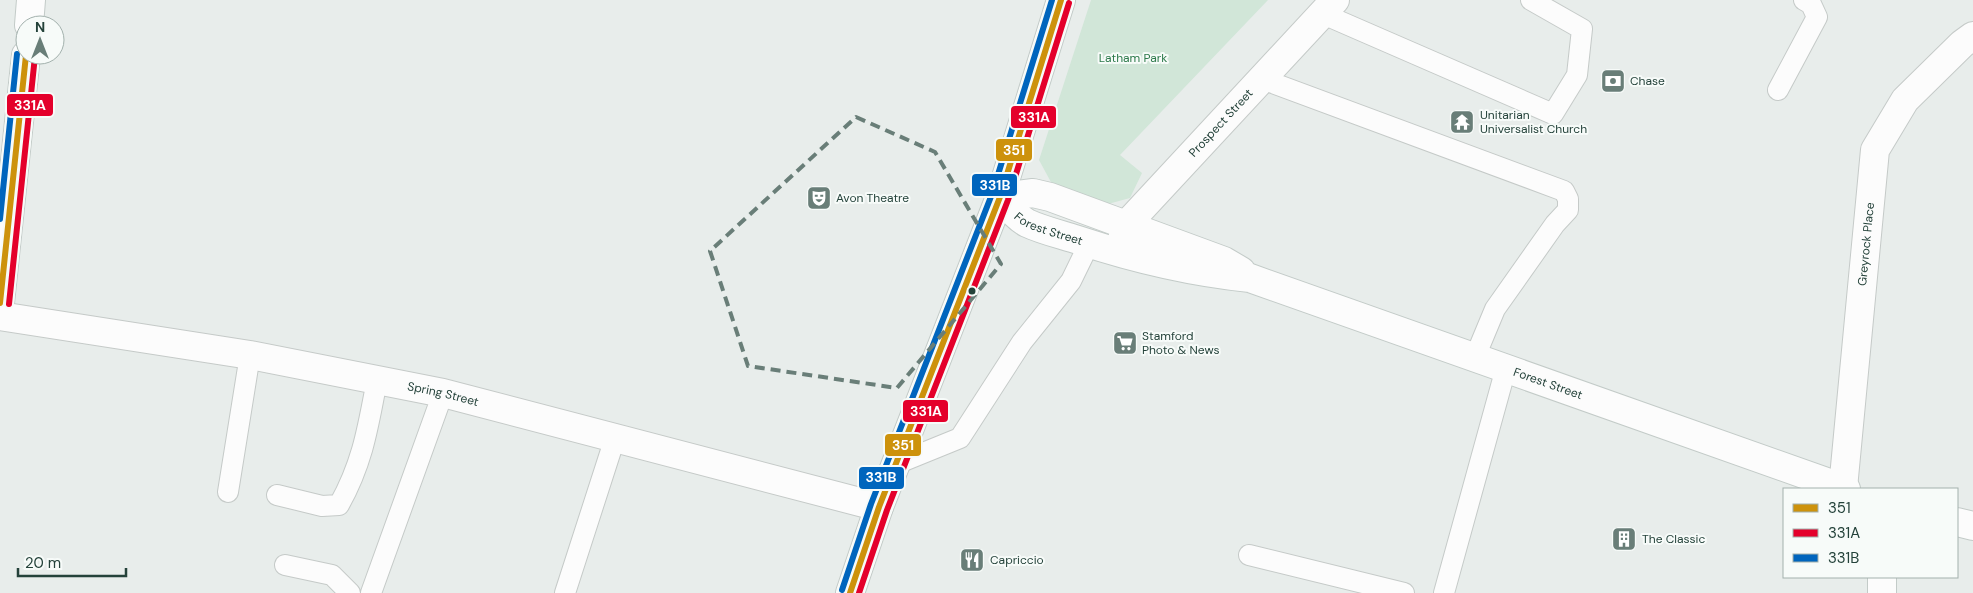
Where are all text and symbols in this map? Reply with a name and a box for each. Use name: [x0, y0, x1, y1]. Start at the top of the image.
north arrow: [15, 15, 65, 65]
text: N: [35, 18, 45, 36]
park label: Latham Park: [1099, 50, 1167, 66]
bank icon: Chase: [1600, 68, 1626, 94]
place label: Chase: [1630, 73, 1665, 89]
street label: Prospect Street: [1185, 85, 1257, 160]
line badge: 331A: [6, 93, 54, 117]
text: 331A: [14, 96, 46, 114]
line badge: 331A: [1010, 105, 1057, 129]
place label: Unitarian Universalist Church: [1480, 107, 1587, 137]
text: 331A: [1018, 108, 1050, 126]
temple icon: Unitarian Universalist Church: [1449, 109, 1475, 135]
line badge: 351: [995, 138, 1033, 162]
text: 351: [1003, 141, 1025, 159]
line badge: 331B: [971, 173, 1018, 197]
text: 331B: [980, 176, 1010, 194]
theatre icon: Avon Theatre: [806, 185, 832, 211]
place label: Avon Theatre: [836, 190, 909, 206]
street label: Greyrock Place: [1854, 201, 1878, 287]
street label: Forest Street: [1011, 209, 1085, 249]
unlabelled marker: [967, 286, 977, 296]
place label: Stamford Photo & News: [1142, 328, 1220, 358]
supermarket icon: Stamford Photo & News: [1112, 330, 1138, 356]
street label: Forest Street: [1511, 364, 1585, 403]
street label: Spring Street: [406, 378, 481, 410]
line badge: 331A: [902, 399, 949, 423]
text: 331A: [910, 402, 942, 420]
line badge: 351: [884, 433, 922, 457]
text: 351: [892, 436, 914, 454]
line badge: 331B: [858, 466, 905, 490]
text: 331B: [866, 468, 896, 486]
legend: [1783, 488, 1958, 578]
text: 351: [1828, 498, 1851, 518]
text: 331A: [1828, 523, 1860, 543]
building icon: The Classic: [1611, 526, 1637, 552]
place label: The Classic: [1642, 531, 1705, 547]
scale bar: [18, 546, 125, 578]
restaurant icon: Capriccio: [959, 547, 985, 573]
text: 331B: [1828, 548, 1859, 568]
place label: Capriccio: [990, 552, 1044, 568]
text: 20 m: [25, 553, 61, 573]

